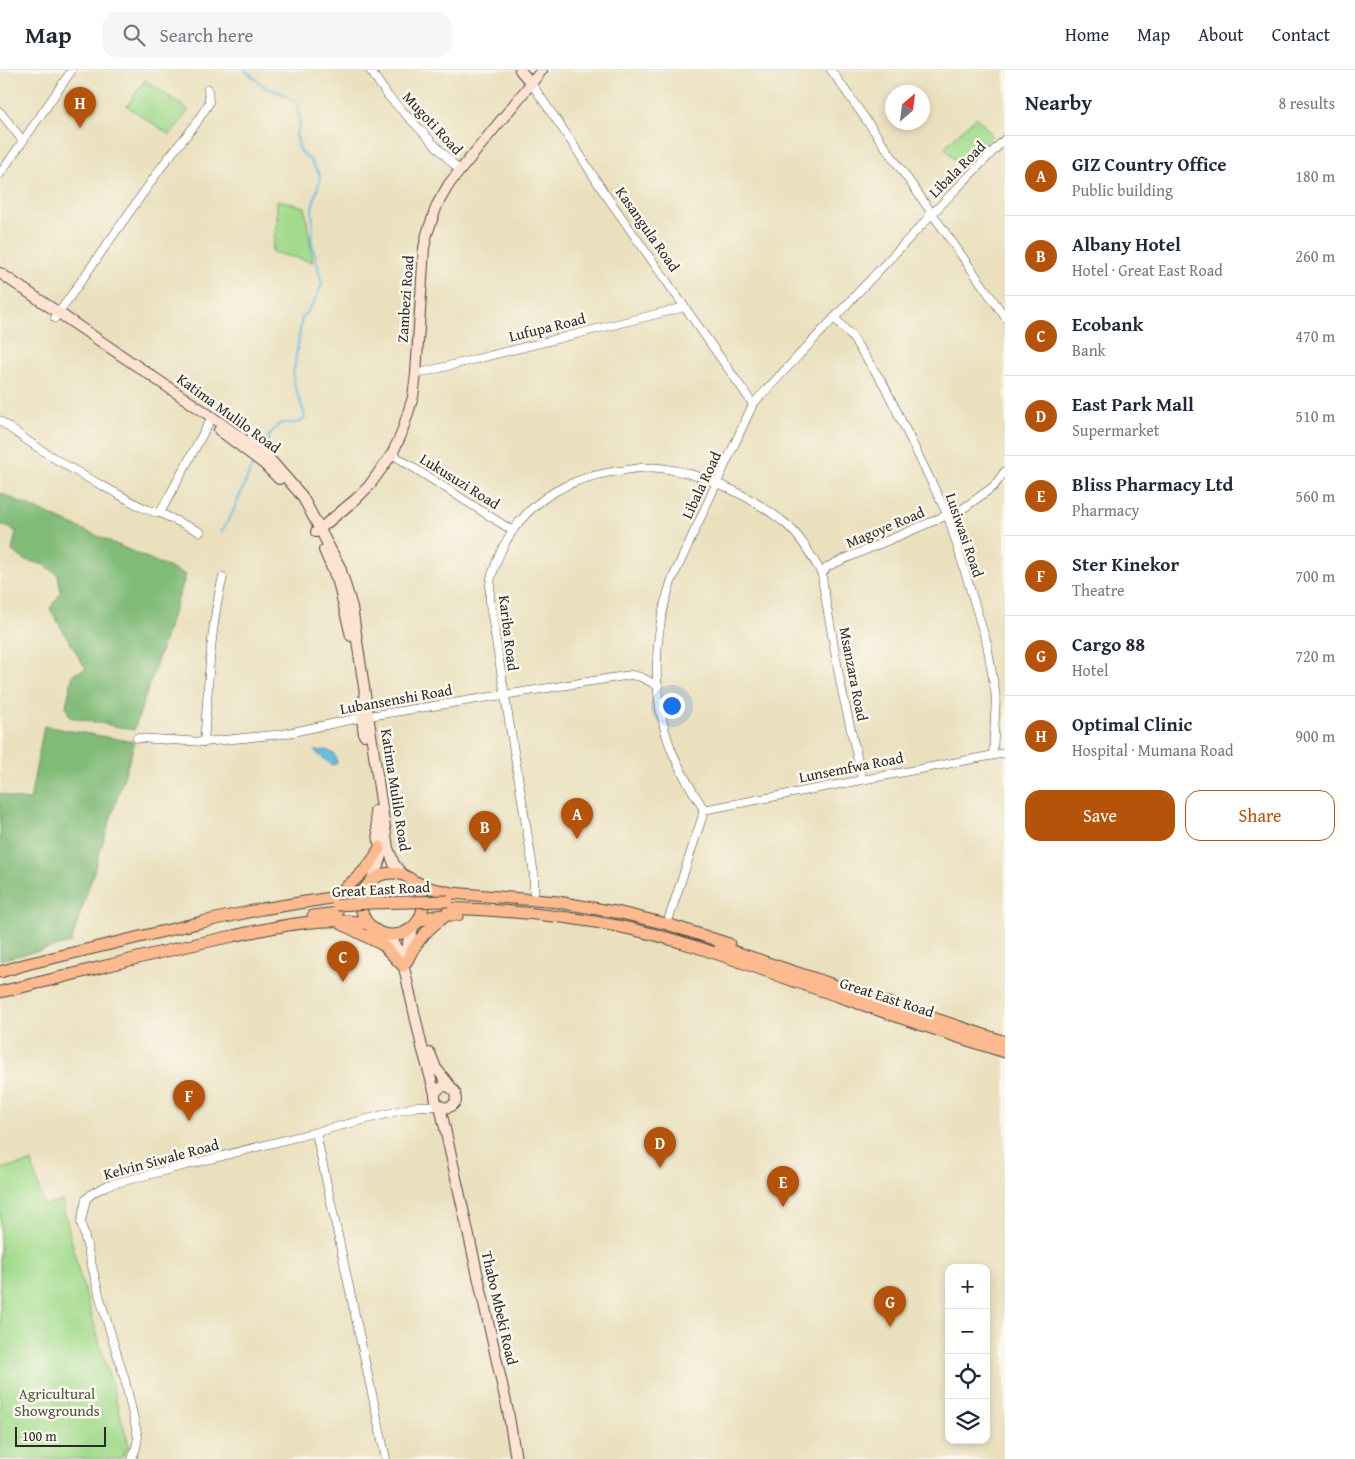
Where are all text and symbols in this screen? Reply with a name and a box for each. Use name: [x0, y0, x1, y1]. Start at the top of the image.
search box: [102, 12, 452, 57]
text: Map: [25, 17, 72, 52]
icon: search: [120, 21, 148, 49]
text: Search here: [160, 21, 253, 49]
text: Home: [1065, 21, 1109, 48]
text: Map: [1137, 21, 1170, 48]
text: About: [1198, 21, 1244, 48]
text: Contact: [1272, 21, 1330, 48]
north arrow: [885, 85, 930, 130]
pin: H: [64, 87, 96, 128]
street label: Mugoti Road: [398, 87, 468, 159]
text: Nearby: [1025, 87, 1092, 118]
text: 8 results: [1278, 91, 1335, 115]
street label: Libala Road: [924, 136, 990, 202]
text: GIZ Country Office: [1072, 150, 1227, 178]
text: A: [1036, 164, 1046, 188]
text: 180 m: [1295, 164, 1335, 188]
text: Public building: [1072, 178, 1173, 202]
street label: Kasangula Road: [611, 182, 685, 276]
text: Albany Hotel: [1072, 230, 1181, 258]
text: B: [1036, 244, 1046, 268]
text: 260 m: [1295, 244, 1335, 268]
street label: Zambezi Road: [391, 255, 419, 343]
text: Hotel · Great East Road: [1072, 258, 1223, 282]
street label: Lufupa Road: [507, 307, 587, 347]
text: Ecobank: [1072, 310, 1143, 338]
text: C: [1036, 324, 1046, 348]
text: 470 m: [1295, 324, 1335, 348]
text: Bank: [1072, 338, 1106, 362]
street label: Katima Mulilo Road: [173, 368, 285, 458]
text: East Park Mall: [1072, 390, 1194, 418]
text: D: [1036, 404, 1046, 428]
text: 510 m: [1295, 404, 1335, 428]
text: Supermarket: [1072, 418, 1159, 442]
street label: Lukusuzi Road: [416, 448, 504, 514]
street label: Libala Road: [676, 448, 726, 522]
text: Bliss Pharmacy Ltd: [1072, 470, 1233, 498]
text: E: [1037, 484, 1045, 508]
text: 560 m: [1295, 484, 1335, 508]
street label: Lusiwasi Road: [941, 490, 989, 580]
text: Pharmacy: [1072, 498, 1139, 522]
street label: Magoye Road: [843, 501, 927, 553]
text: Ster Kinekor: [1072, 550, 1179, 578]
text: F: [1037, 564, 1045, 588]
text: 700 m: [1295, 564, 1335, 588]
text: Theatre: [1072, 578, 1125, 602]
street label: Kariba Road: [494, 594, 524, 672]
street label: Msanzara Road: [835, 625, 873, 723]
text: Cargo 88: [1072, 630, 1145, 658]
text: G: [1036, 644, 1046, 668]
text: 720 m: [1295, 644, 1335, 668]
text: Hotel: [1072, 658, 1108, 682]
street label: Lubansenshi Road: [338, 679, 454, 719]
your location: [659, 693, 685, 719]
text: Optimal Clinic: [1072, 710, 1192, 738]
text: H: [1035, 724, 1047, 748]
text: 900 m: [1295, 724, 1335, 748]
street label: Katima Mulilo Road: [376, 727, 416, 853]
text: Hospital · Mumana Road: [1072, 738, 1234, 762]
street label: Lunsemfwa Road: [797, 747, 905, 787]
button: Save: [1025, 790, 1175, 841]
button: Share: [1185, 790, 1335, 841]
pin: A: [561, 798, 593, 839]
pin: B: [469, 811, 501, 852]
street label: Great East Road: [331, 876, 431, 902]
pin: C: [327, 941, 359, 982]
street label: Great East Road: [837, 972, 937, 1022]
pin: F: [173, 1080, 205, 1121]
pin: D: [644, 1127, 676, 1168]
street label: Kelvin Siwale Road: [101, 1134, 221, 1184]
pin: E: [767, 1166, 799, 1207]
street label: Thabo Mbeki Road: [477, 1249, 523, 1367]
map controls: [945, 1264, 990, 1444]
button: +: [945, 1264, 990, 1309]
pin: G: [874, 1286, 906, 1327]
button: −: [945, 1309, 990, 1354]
button: locate: [945, 1354, 990, 1399]
park label: Agricultural Showgrounds: [14, 1383, 100, 1421]
button: layers: [945, 1399, 990, 1444]
scale bar: [15, 1424, 106, 1447]
text: 100 m: [22, 1426, 57, 1446]

